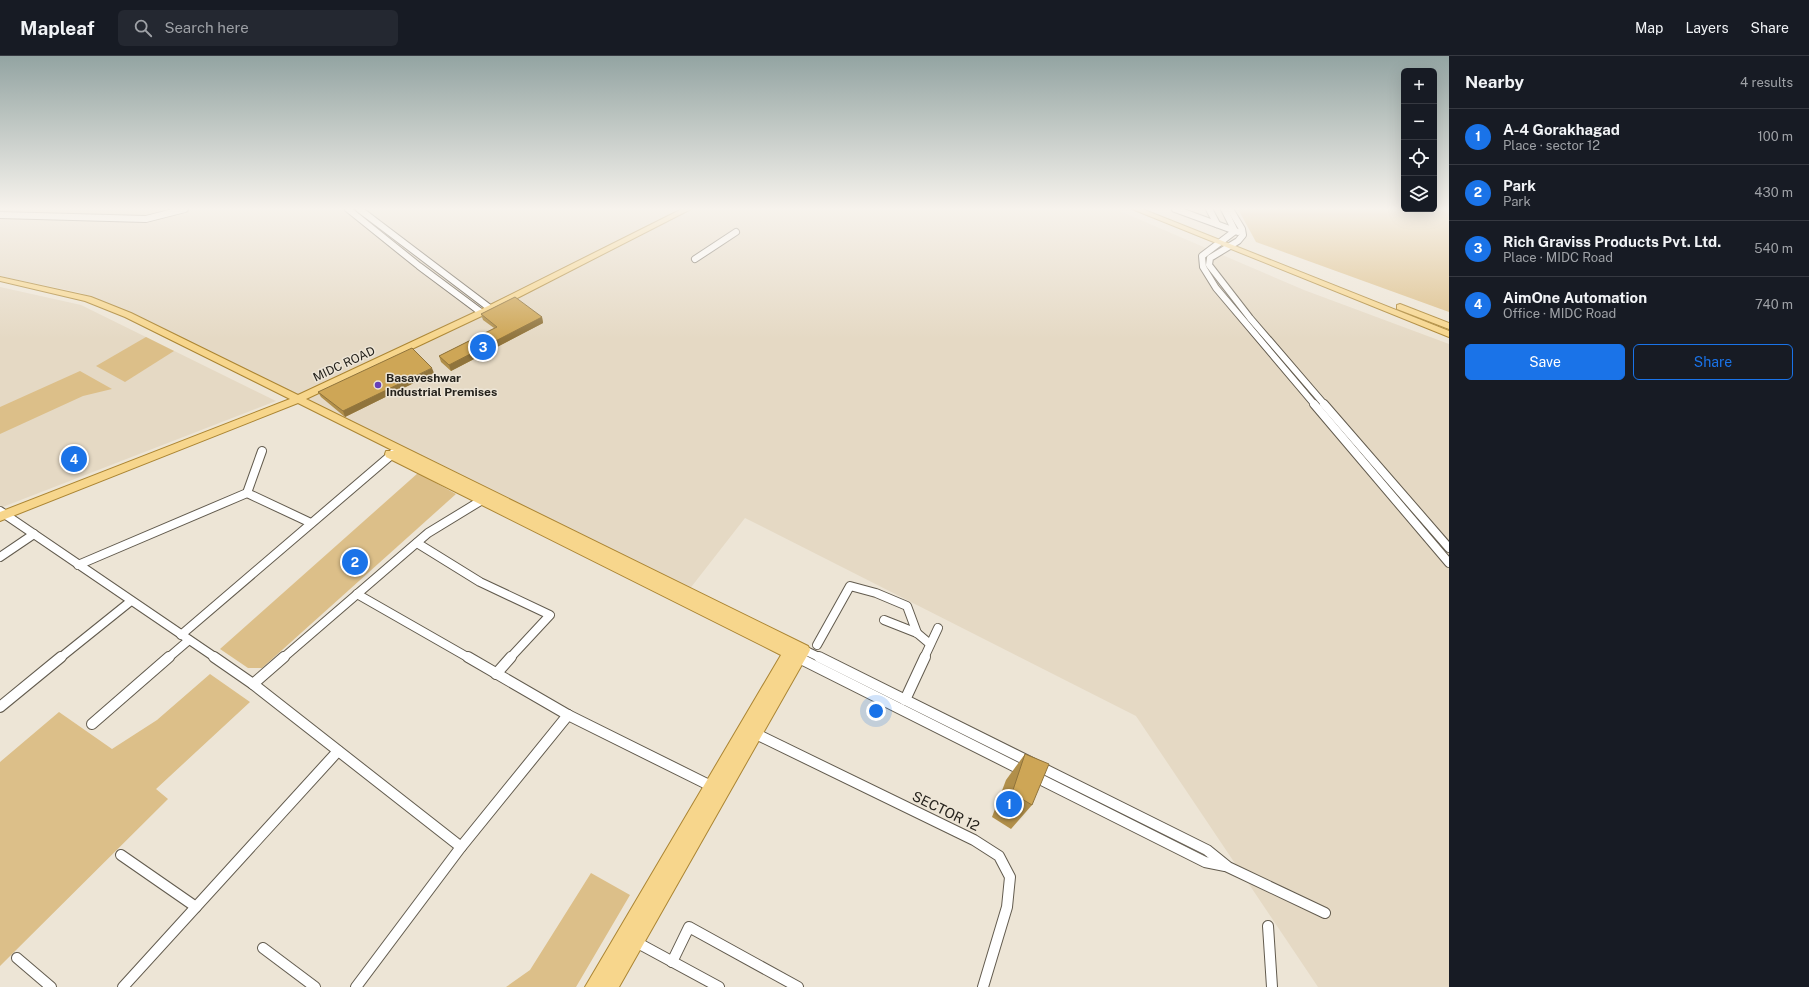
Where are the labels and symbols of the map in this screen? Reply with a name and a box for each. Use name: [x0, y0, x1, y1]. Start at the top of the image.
pin: 3: [470, 332, 496, 362]
street label: MIDC ROAD: [311, 344, 377, 384]
place label: Basaveshwar Industrial Premises: [386, 371, 497, 399]
marker: Basaveshwar Industrial Premises: [373, 380, 383, 390]
pin: 4: [61, 444, 87, 474]
pin: 2: [342, 547, 368, 577]
your location: [866, 701, 886, 721]
street label: SECTOR 12: [910, 788, 982, 834]
pin: 1: [996, 789, 1022, 819]

